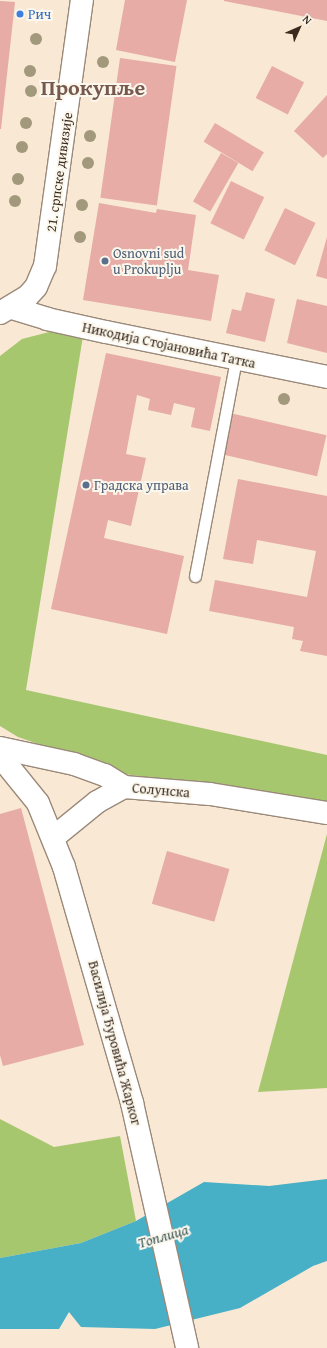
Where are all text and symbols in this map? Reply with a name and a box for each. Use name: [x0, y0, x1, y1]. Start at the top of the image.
place label: Рич: [28, 6, 51, 22]
north arrow: [279, 8, 319, 48]
marker: Рич: [15, 9, 25, 19]
text: N: [299, 11, 316, 28]
district label: Прокупље: [41, 75, 145, 101]
street label: 21. српске дивизије: [42, 111, 76, 233]
place label: Osnovni sud u Prokuplju: [113, 245, 184, 278]
marker: Osnovni sud u Prokuplju: [100, 256, 110, 266]
street label: Никодија Стојановића Татка: [81, 318, 257, 372]
place label: Градска управа: [94, 477, 189, 493]
marker: Градска управа: [81, 480, 91, 490]
street label: Солунска: [131, 779, 191, 801]
street label: Василија Ђуровића Жарког: [85, 959, 145, 1127]
water label: Топлица: [136, 1220, 190, 1252]

